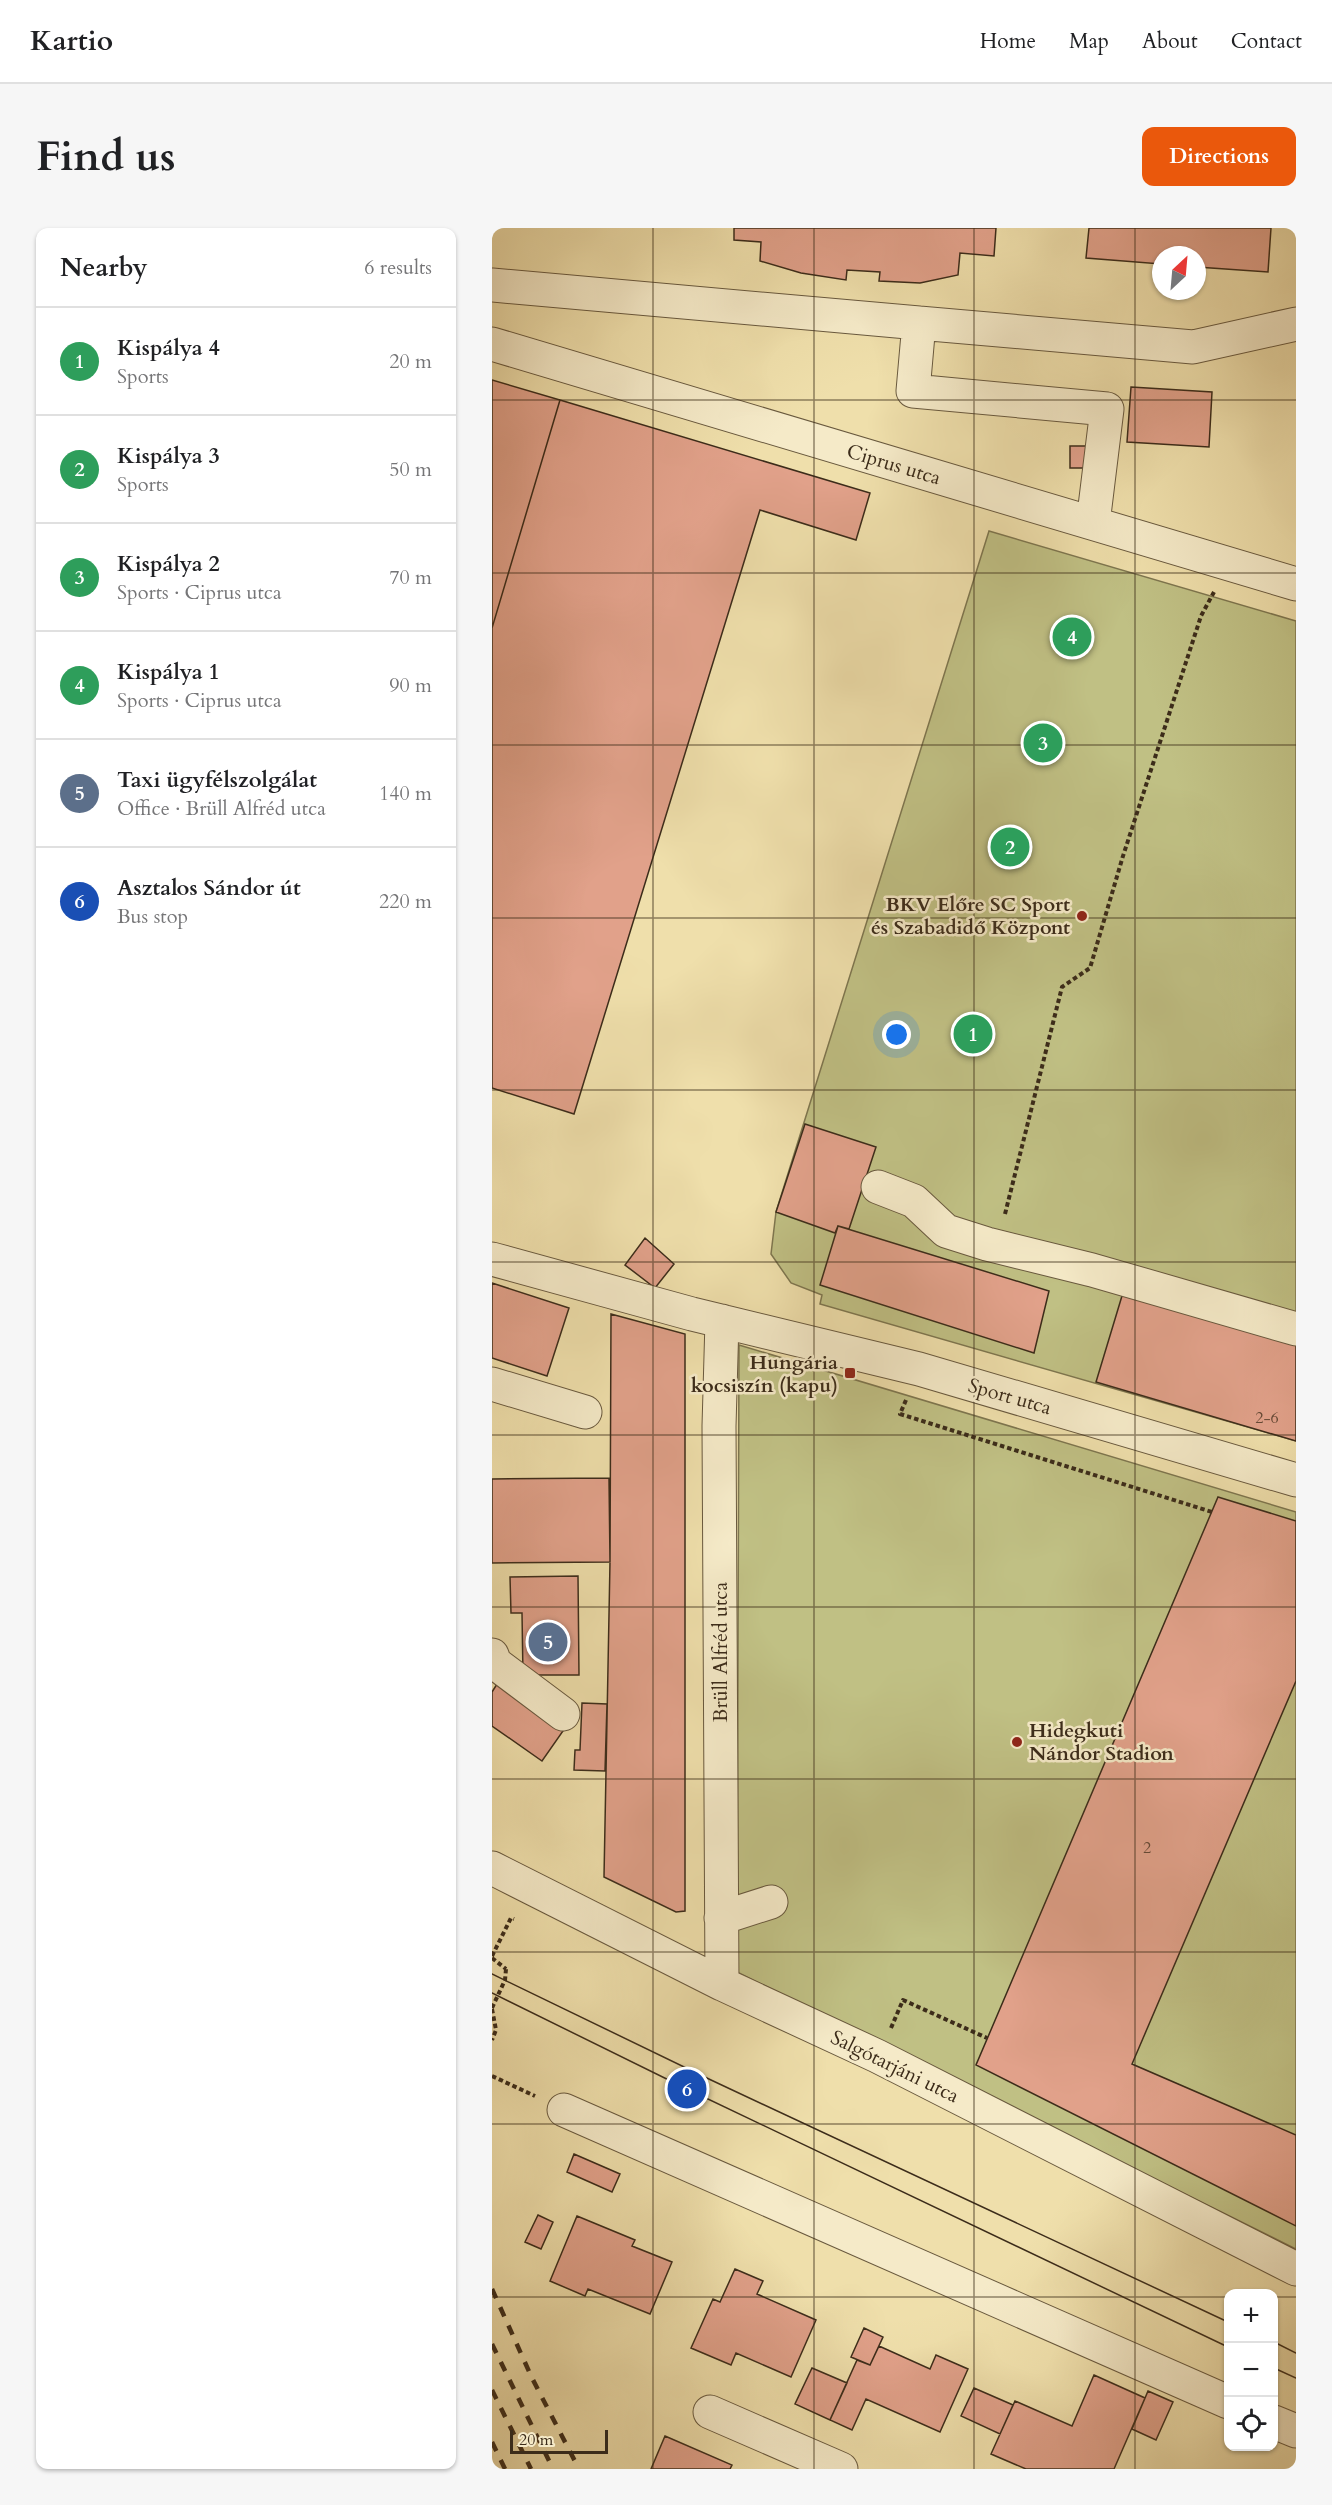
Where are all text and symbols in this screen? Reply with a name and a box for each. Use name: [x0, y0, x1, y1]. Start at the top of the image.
text: Kartio: [30, 22, 113, 60]
text: Home: [980, 27, 1036, 56]
text: Map: [1069, 27, 1109, 56]
text: About: [1142, 27, 1198, 56]
text: Contact: [1231, 27, 1302, 56]
button: Directions: [1142, 127, 1296, 186]
text: Find us: [36, 128, 176, 185]
north arrow: [1152, 246, 1206, 300]
text: Nearby: [60, 250, 148, 285]
text: 6 results: [364, 254, 432, 281]
text: Kispálya 4: [117, 333, 220, 363]
text: 1: [74, 348, 85, 375]
text: 20 m: [389, 348, 432, 375]
text: Sports: [117, 363, 169, 390]
street label: Ciprus utca: [844, 437, 945, 492]
text: Kispálya 3: [117, 441, 220, 471]
text: 2: [74, 456, 85, 483]
text: 50 m: [389, 456, 432, 483]
text: Sports: [117, 471, 169, 498]
text: Kispálya 2: [117, 549, 220, 579]
text: 3: [74, 564, 85, 591]
text: 70 m: [389, 564, 432, 591]
text: Sports · Ciprus utca: [117, 579, 282, 606]
pin: 4: [1052, 614, 1092, 660]
text: Kispálya 1: [117, 657, 220, 687]
text: 4: [74, 672, 85, 699]
text: 90 m: [389, 672, 432, 699]
text: Sports · Ciprus utca: [117, 687, 282, 714]
pin: 3: [1024, 720, 1062, 766]
text: Taxi ügyfélszolgálat: [117, 765, 317, 795]
text: 5: [74, 780, 85, 807]
text: 140 m: [379, 780, 432, 807]
text: Office · Brüll Alfréd utca: [117, 795, 326, 822]
pin: 2: [990, 824, 1030, 870]
text: Asztalos Sándor út: [117, 873, 301, 903]
text: 6: [74, 888, 85, 915]
text: 220 m: [379, 888, 432, 915]
place label: BKV Előre SC Sport és Szabadidő Központ: [871, 891, 1070, 941]
text: Bus stop: [117, 903, 188, 930]
marker: BKV Előre SC Sport és Szabadidő Központ: [1075, 909, 1089, 923]
pin: 1: [954, 1012, 992, 1056]
your location: [882, 1020, 911, 1049]
place label: Hungária kocsiszín (kapu): [691, 1349, 838, 1399]
marker: Hungária kocsiszín (kapu): [843, 1366, 857, 1380]
street label: Sport utca: [965, 1372, 1055, 1421]
house number: 2-6: [1255, 1407, 1279, 1429]
street label: Brüll Alfréd utca: [707, 1582, 734, 1722]
pin: 5: [528, 1620, 568, 1664]
place label: Hidegkuti Nándor Stadion: [1029, 1717, 1174, 1767]
marker: Hidegkuti Nándor Stadion: [1010, 1735, 1024, 1749]
house number: 2: [1143, 1837, 1151, 1859]
street label: Salgótarjáni utca: [826, 2024, 964, 2109]
pin: 6: [668, 2066, 706, 2112]
map controls: [1224, 2289, 1278, 2451]
button: +: [1224, 2289, 1278, 2343]
button: −: [1224, 2343, 1278, 2397]
button: locate: [1224, 2397, 1278, 2451]
scale bar: [510, 2427, 608, 2454]
text: 20 m: [519, 2429, 553, 2451]

